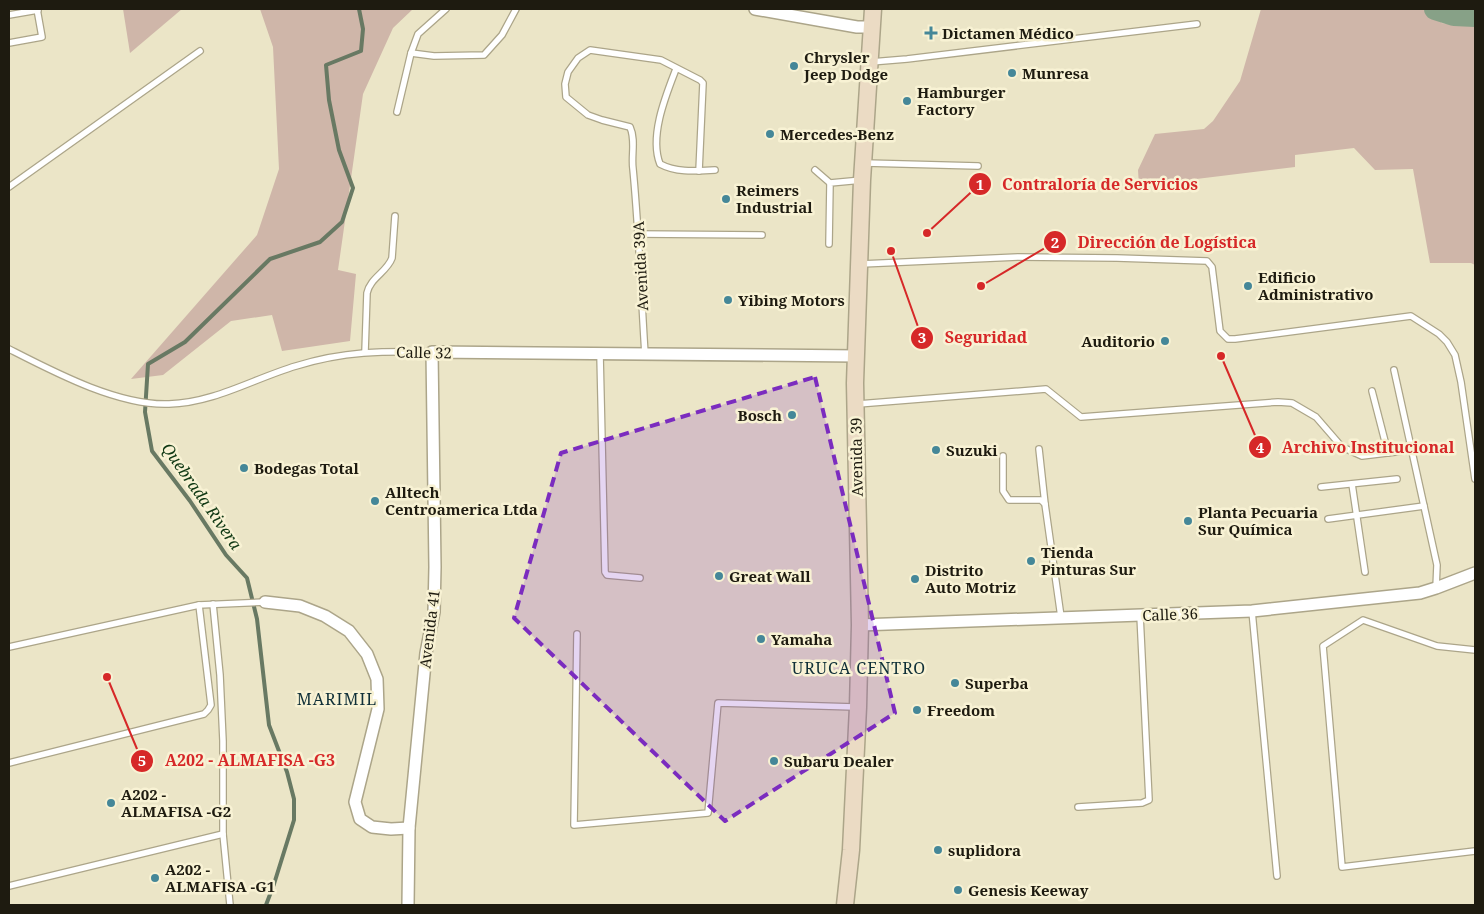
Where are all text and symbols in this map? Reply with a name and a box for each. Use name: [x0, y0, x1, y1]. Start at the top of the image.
place label: Dictamen Médico: [942, 23, 1074, 43]
marker: Dictamen Médico: [924, 26, 938, 40]
place label: Chrysler Jeep Dodge: [803, 47, 888, 84]
marker: Chrysler Jeep Dodge: [788, 60, 800, 72]
place label: Munresa: [1022, 63, 1089, 83]
marker: Munresa: [1006, 67, 1018, 79]
place label: Hamburger Factory: [917, 82, 1006, 119]
marker: Hamburger Factory: [901, 95, 913, 107]
place label: Mercedes-Benz: [780, 124, 894, 144]
marker: Mercedes-Benz: [764, 128, 776, 140]
callout: Contraloría de Servicios: [967, 169, 1208, 200]
text: Contraloría de Servicios: [1002, 173, 1198, 195]
text: 1: [976, 174, 984, 194]
place label: Reimers Industrial: [736, 180, 813, 217]
marker: Reimers Industrial: [720, 193, 732, 205]
street label: Avenida 39A: [628, 220, 652, 311]
callout: Dirección de Logística: [1042, 227, 1266, 258]
text: Dirección de Logística: [1078, 231, 1257, 253]
text: 2: [1051, 232, 1059, 252]
place label: Edificio Administrativo: [1258, 267, 1374, 304]
marker: Edificio Administrativo: [1242, 280, 1254, 292]
place label: Yibing Motors: [738, 290, 845, 310]
marker: Yibing Motors: [722, 294, 734, 306]
callout: Seguridad: [910, 322, 1037, 353]
text: Seguridad: [945, 326, 1028, 348]
text: 3: [918, 327, 926, 347]
place label: Auditorio: [1081, 331, 1155, 351]
marker: Auditorio: [1159, 335, 1171, 347]
street label: Calle 32: [396, 342, 452, 362]
place label: Bosch: [738, 405, 782, 425]
marker: Bosch: [786, 409, 798, 421]
street label: Avenida 39: [845, 417, 867, 497]
callout: Archivo Institucional: [1247, 432, 1465, 463]
text: Archivo Institucional: [1282, 436, 1455, 458]
text: 4: [1256, 437, 1265, 457]
water label: Quebrada Rivera: [157, 438, 248, 554]
place label: Suzuki: [946, 440, 998, 460]
marker: Suzuki: [930, 444, 942, 456]
place label: Bodegas Total: [254, 458, 360, 478]
marker: Bodegas Total: [238, 462, 250, 474]
place label: Alltech Centroamerica Ltda: [385, 482, 538, 519]
marker: Alltech Centroamerica Ltda: [369, 495, 381, 507]
place label: Planta Pecuaria Sur Química: [1198, 502, 1318, 539]
marker: Planta Pecuaria Sur Química: [1182, 515, 1194, 527]
place label: Tienda Pinturas Sur: [1041, 542, 1136, 579]
marker: Tienda Pinturas Sur: [1025, 555, 1037, 567]
place label: Distrito Auto Motriz: [925, 560, 1016, 597]
place label: Great Wall: [729, 566, 811, 586]
marker: Great Wall: [713, 570, 725, 582]
marker: Distrito Auto Motriz: [909, 573, 921, 585]
street label: Avenida 41: [414, 588, 444, 670]
street label: Calle 36: [1142, 603, 1198, 625]
place label: Yamaha: [771, 629, 832, 649]
marker: Yamaha: [755, 633, 767, 645]
district label: URUCA CENTRO: [792, 657, 926, 679]
place label: Superba: [965, 673, 1029, 693]
marker: Superba: [949, 677, 961, 689]
district label: MARIMIL: [297, 688, 377, 710]
place label: Freedom: [927, 700, 995, 720]
marker: Freedom: [911, 704, 923, 716]
callout: A202 - ALMAFISA -G3: [129, 745, 345, 776]
text: A202 - ALMAFISA -G3: [165, 749, 335, 771]
text: 5: [138, 750, 146, 770]
place label: Subaru Dealer: [784, 751, 894, 771]
marker: Subaru Dealer: [768, 755, 780, 767]
place label: A202 - ALMAFISA -G2: [121, 784, 231, 821]
marker: A202 - ALMAFISA -G2: [105, 797, 117, 809]
place label: suplidora: [948, 840, 1021, 860]
marker: suplidora: [932, 844, 944, 856]
place label: A202 - ALMAFISA -G1: [165, 859, 275, 896]
marker: A202 - ALMAFISA -G1: [149, 872, 161, 884]
place label: Genesis Keeway: [968, 880, 1089, 900]
marker: Genesis Keeway: [952, 884, 964, 896]

